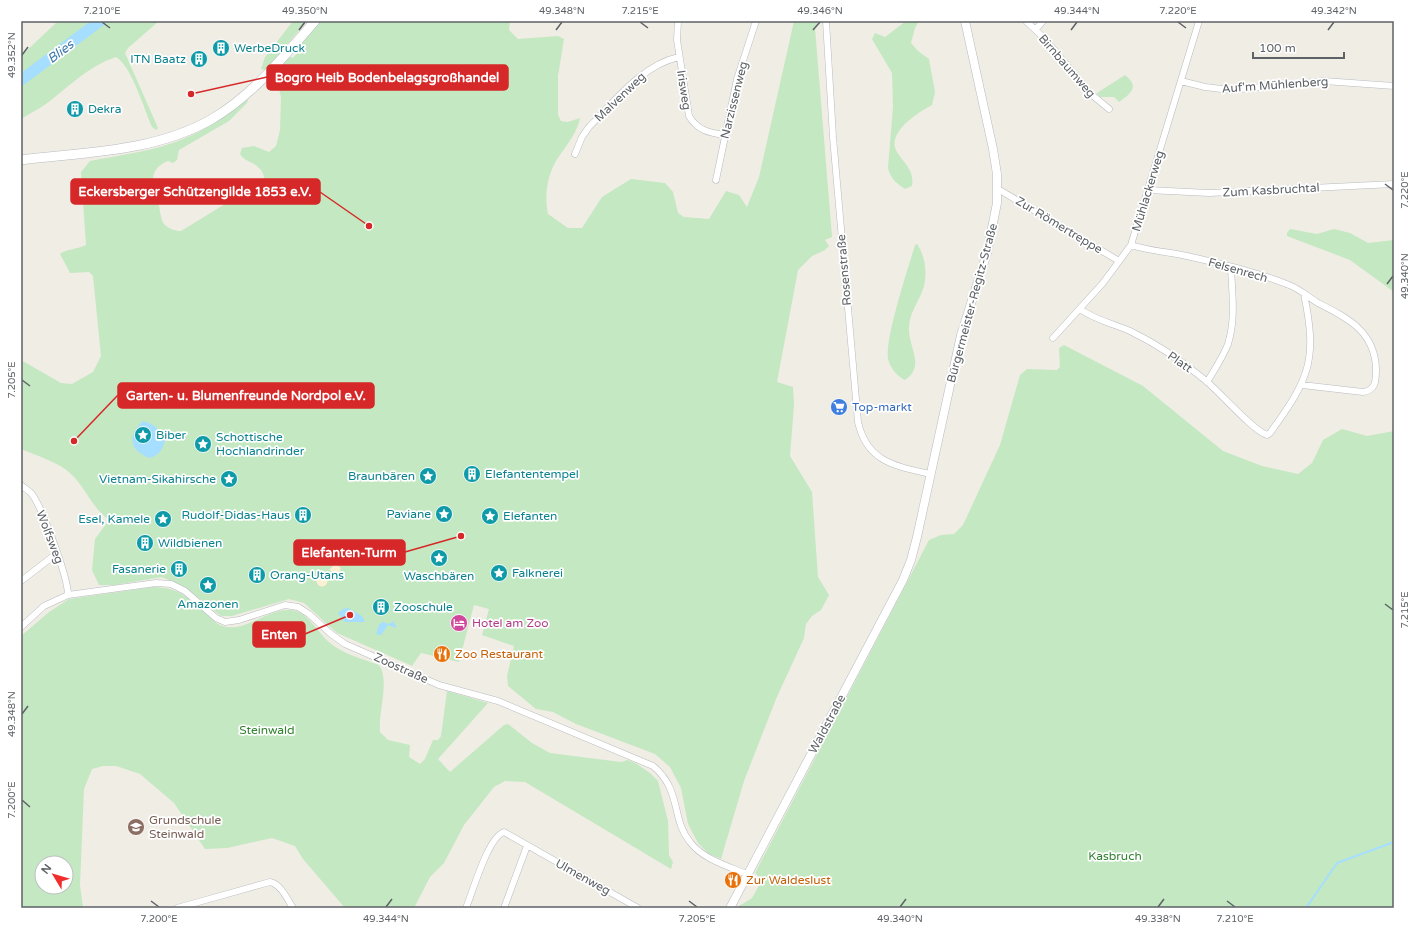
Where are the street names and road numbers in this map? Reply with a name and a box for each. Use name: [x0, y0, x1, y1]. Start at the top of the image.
street label: Birnbaumweg: [1036, 31, 1098, 101]
street label: Narzissenweg: [718, 60, 750, 140]
street label: Malvenweg: [592, 69, 648, 125]
street label: Irisweg: [674, 69, 694, 111]
street label: Auf'm Mühlenberg: [1221, 74, 1329, 96]
street label: Mühlackerweg: [1129, 149, 1167, 233]
street label: Zum Kasbruchtal: [1222, 180, 1320, 200]
street label: Zur Römertreppe: [1013, 194, 1105, 257]
street label: Bürgermeister-Regitz-Straße: [944, 222, 1000, 384]
street label: Rosenstraße: [834, 234, 854, 306]
street label: Felsenrech: [1207, 255, 1269, 285]
street label: Platt: [1165, 349, 1195, 376]
street label: Wolfsweg: [33, 508, 67, 566]
street label: Zoostraße: [372, 650, 431, 686]
street label: Waldstraße: [806, 692, 848, 756]
street label: Ulmenweg: [553, 856, 613, 898]

